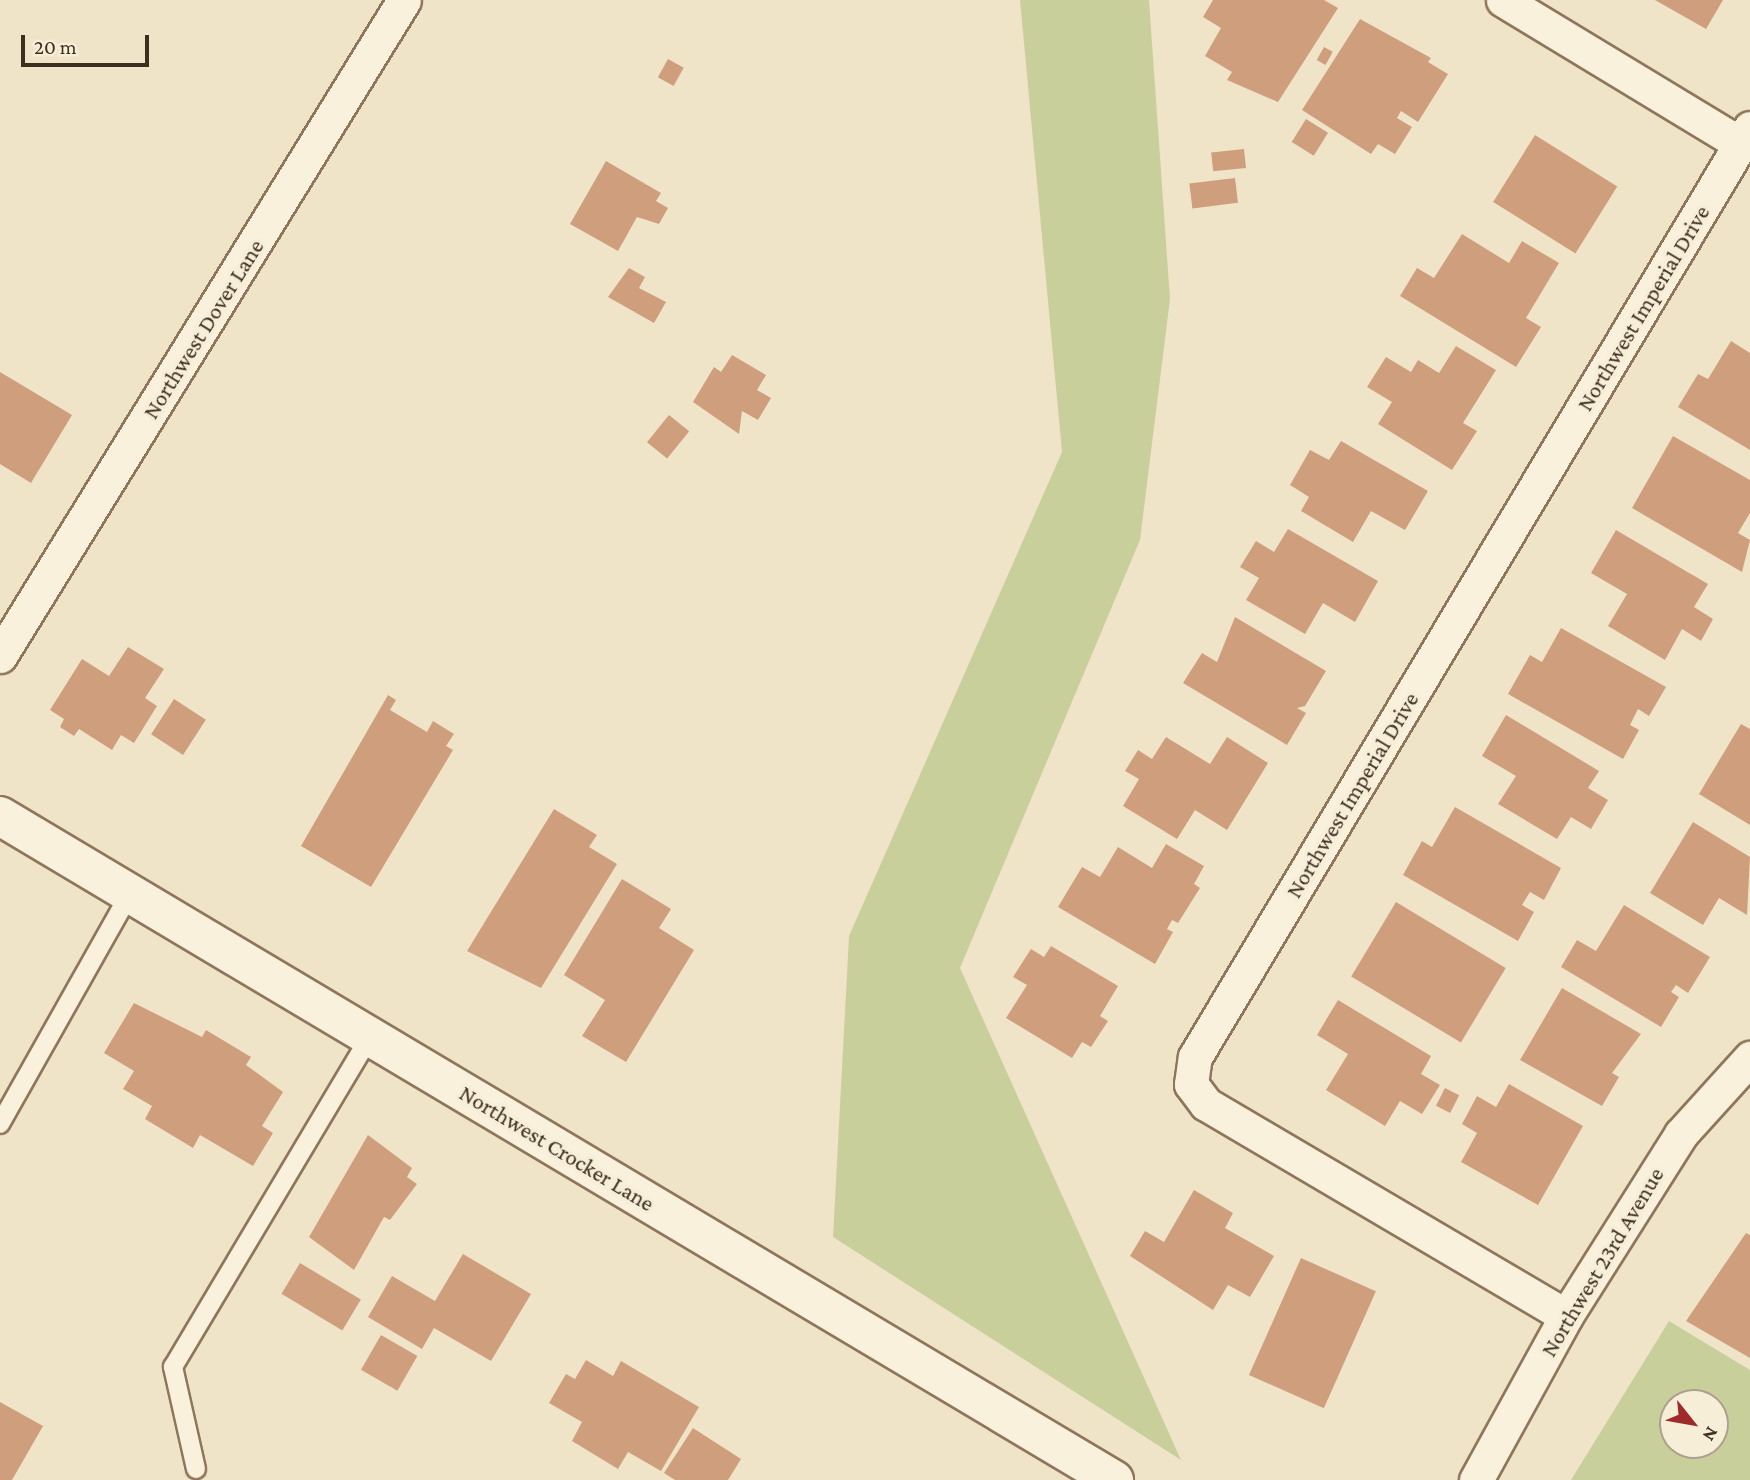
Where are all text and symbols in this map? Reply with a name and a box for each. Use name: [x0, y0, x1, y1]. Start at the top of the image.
scale bar: [24, 21, 152, 65]
text: 20 m: [34, 35, 77, 59]
street label: Northwest Imperial Drive: [1571, 200, 1715, 416]
street label: Northwest Dover Lane: [137, 234, 269, 424]
street label: Northwest Imperial Drive: [1280, 687, 1424, 903]
street label: Northwest Crocker Lane: [455, 1079, 659, 1217]
street label: Northwest 23rd Avenue: [1535, 1162, 1669, 1362]
north arrow: [1659, 1389, 1729, 1459]
text: N: [1698, 1423, 1723, 1445]

